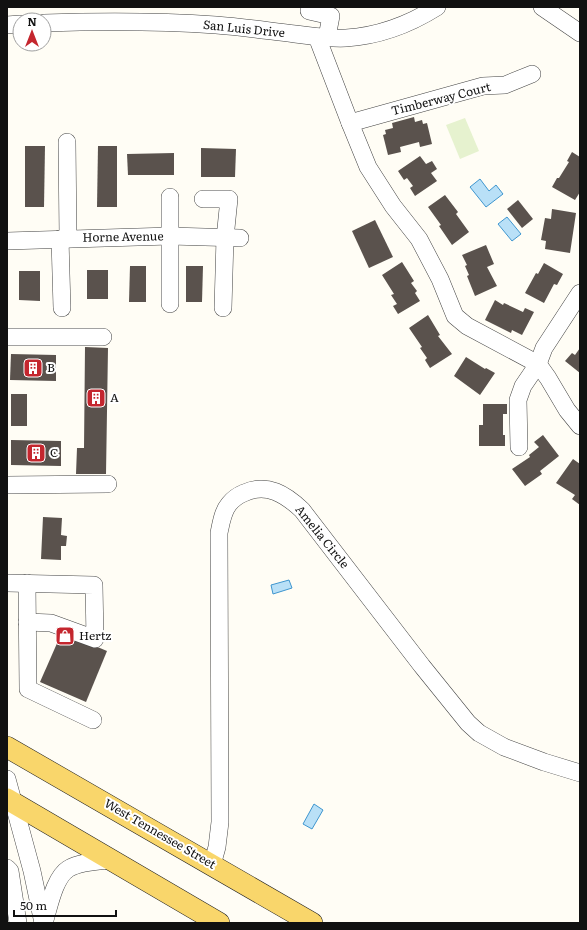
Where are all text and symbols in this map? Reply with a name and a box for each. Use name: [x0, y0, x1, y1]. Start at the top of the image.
north arrow: [12, 12, 52, 52]
text: N: [27, 13, 37, 29]
street label: San Luis Drive: [202, 15, 286, 41]
street label: Timberway Court: [389, 77, 493, 119]
street label: Horne Avenue: [82, 226, 164, 246]
building icon: B: [22, 357, 44, 379]
place label: B: [47, 358, 55, 376]
building icon: A: [85, 387, 107, 409]
place label: A: [110, 388, 119, 406]
building icon: C: [25, 442, 47, 464]
place label: C: [50, 443, 58, 461]
street label: Amelia Circle: [292, 501, 354, 572]
shop icon: Hertz: [54, 625, 76, 647]
place label: Hertz: [79, 626, 112, 644]
street label: West Tennessee Street: [101, 794, 220, 873]
scale bar: [14, 892, 116, 918]
text: 50 m: [20, 896, 47, 914]

